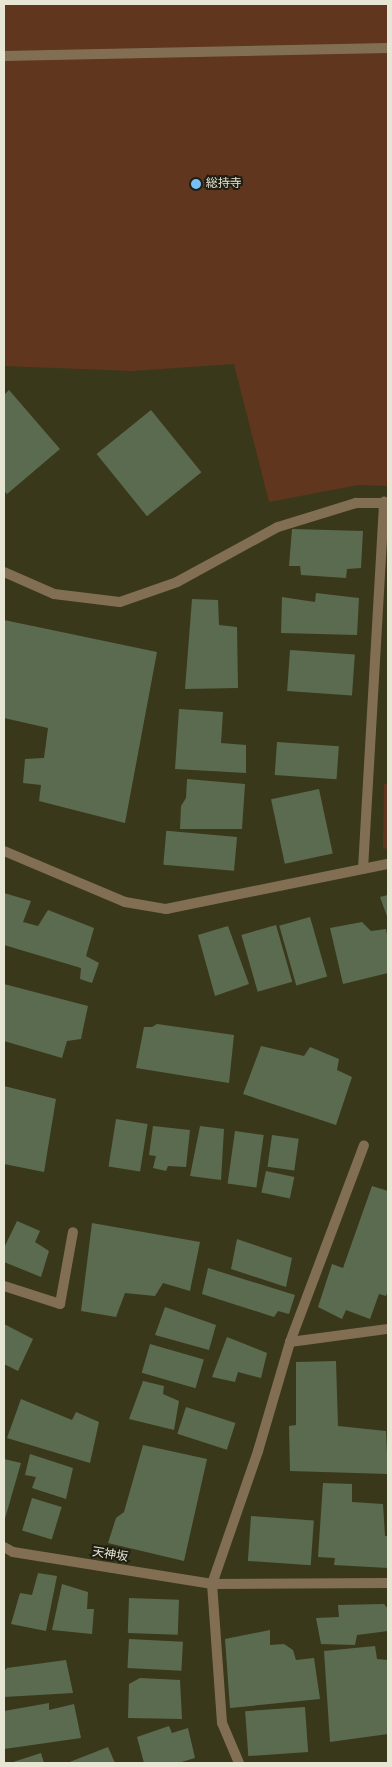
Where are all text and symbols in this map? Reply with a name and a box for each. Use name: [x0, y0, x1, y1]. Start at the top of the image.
place label: 総持寺: [206, 177, 242, 191]
marker: 総持寺: [190, 178, 202, 190]
street label: 天神坂: [91, 1545, 129, 1565]

